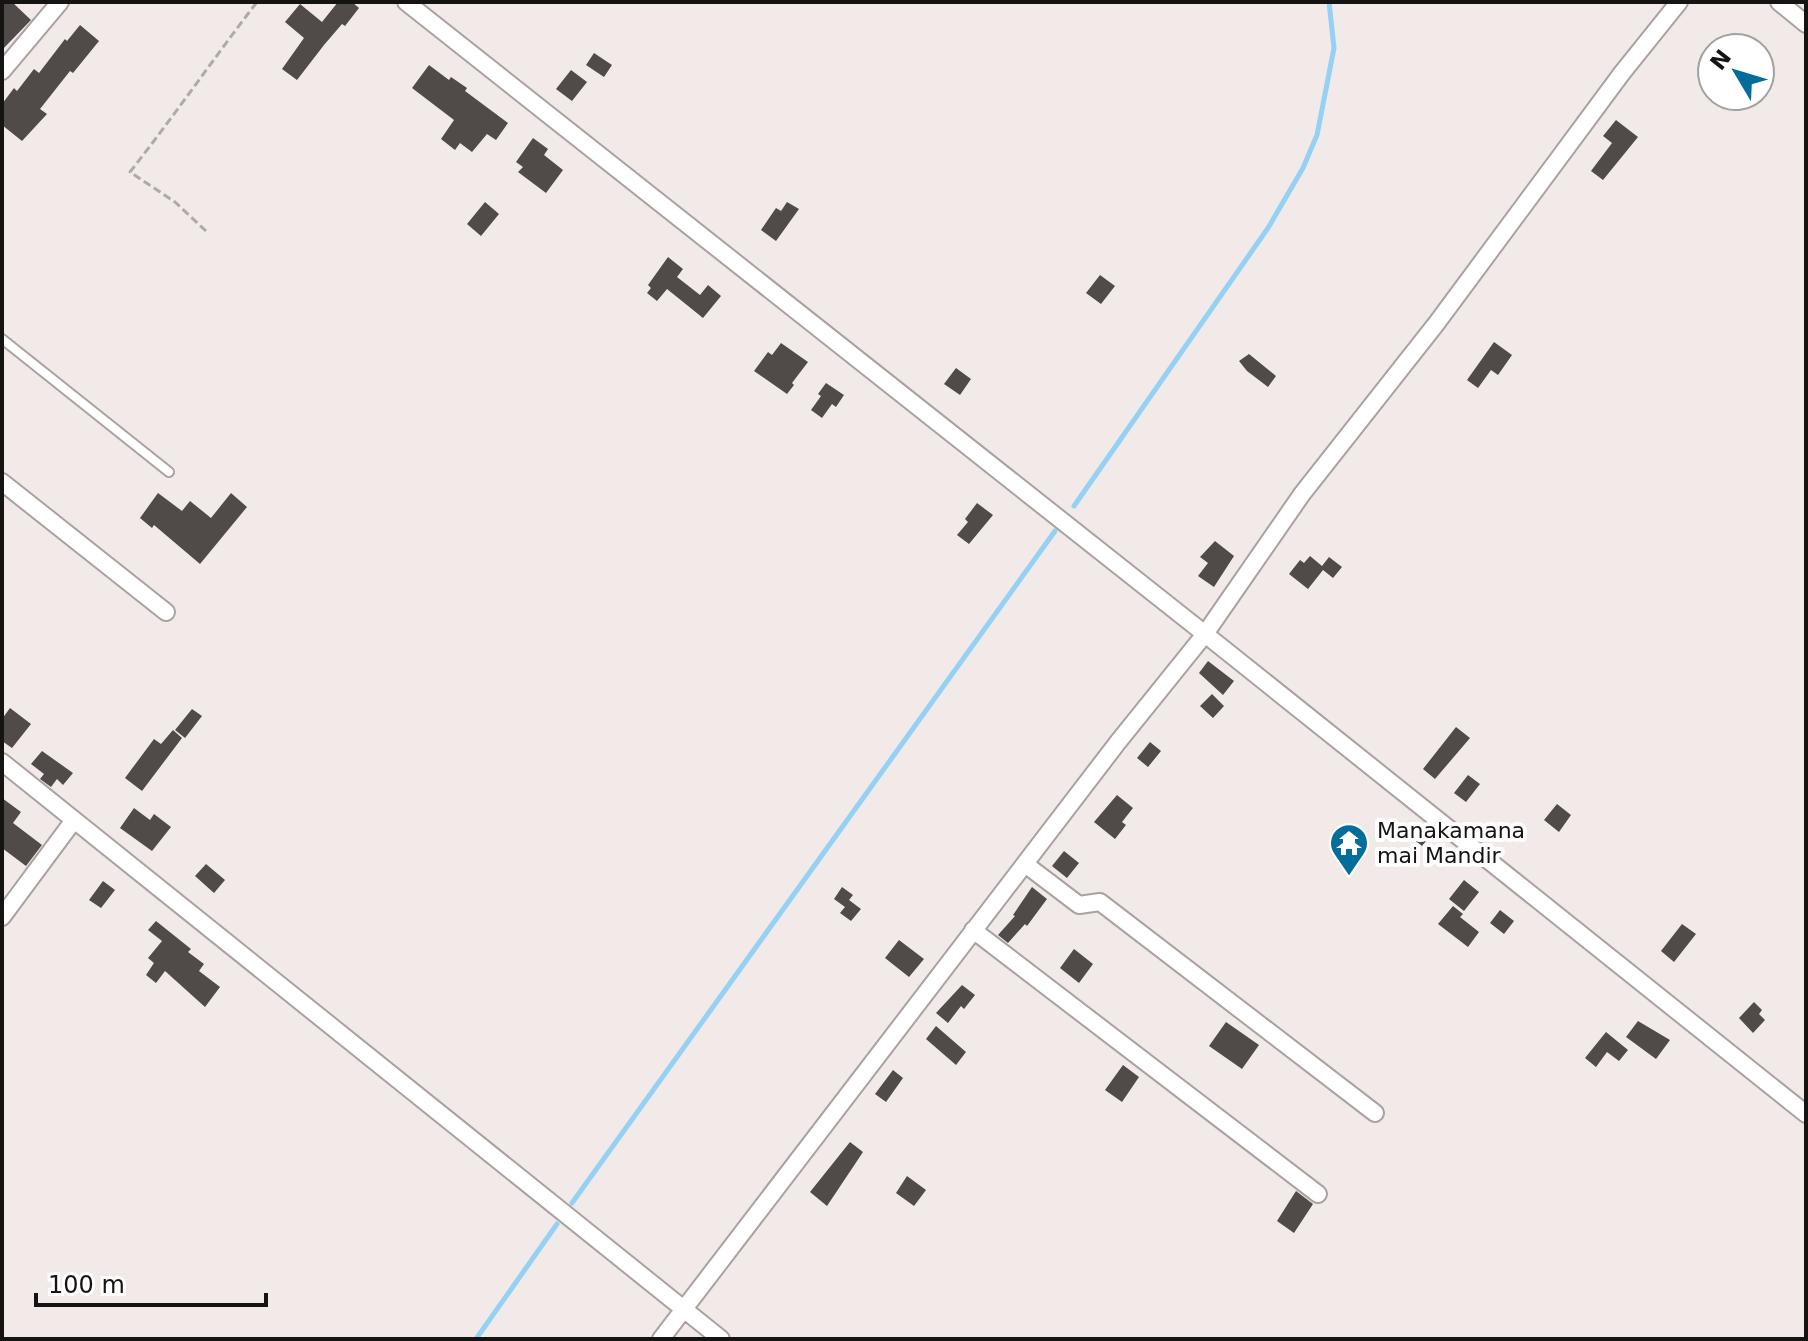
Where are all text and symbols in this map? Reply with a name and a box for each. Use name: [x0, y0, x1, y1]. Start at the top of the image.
north arrow: [1696, 32, 1776, 112]
text: N: [1705, 45, 1736, 75]
place label: Manakamana mai Mandir: [1377, 818, 1525, 868]
temple icon: Manakamana mai Mandir: [1328, 822, 1370, 877]
scale bar: [36, 1257, 266, 1307]
text: 100 m: [48, 1271, 125, 1299]

